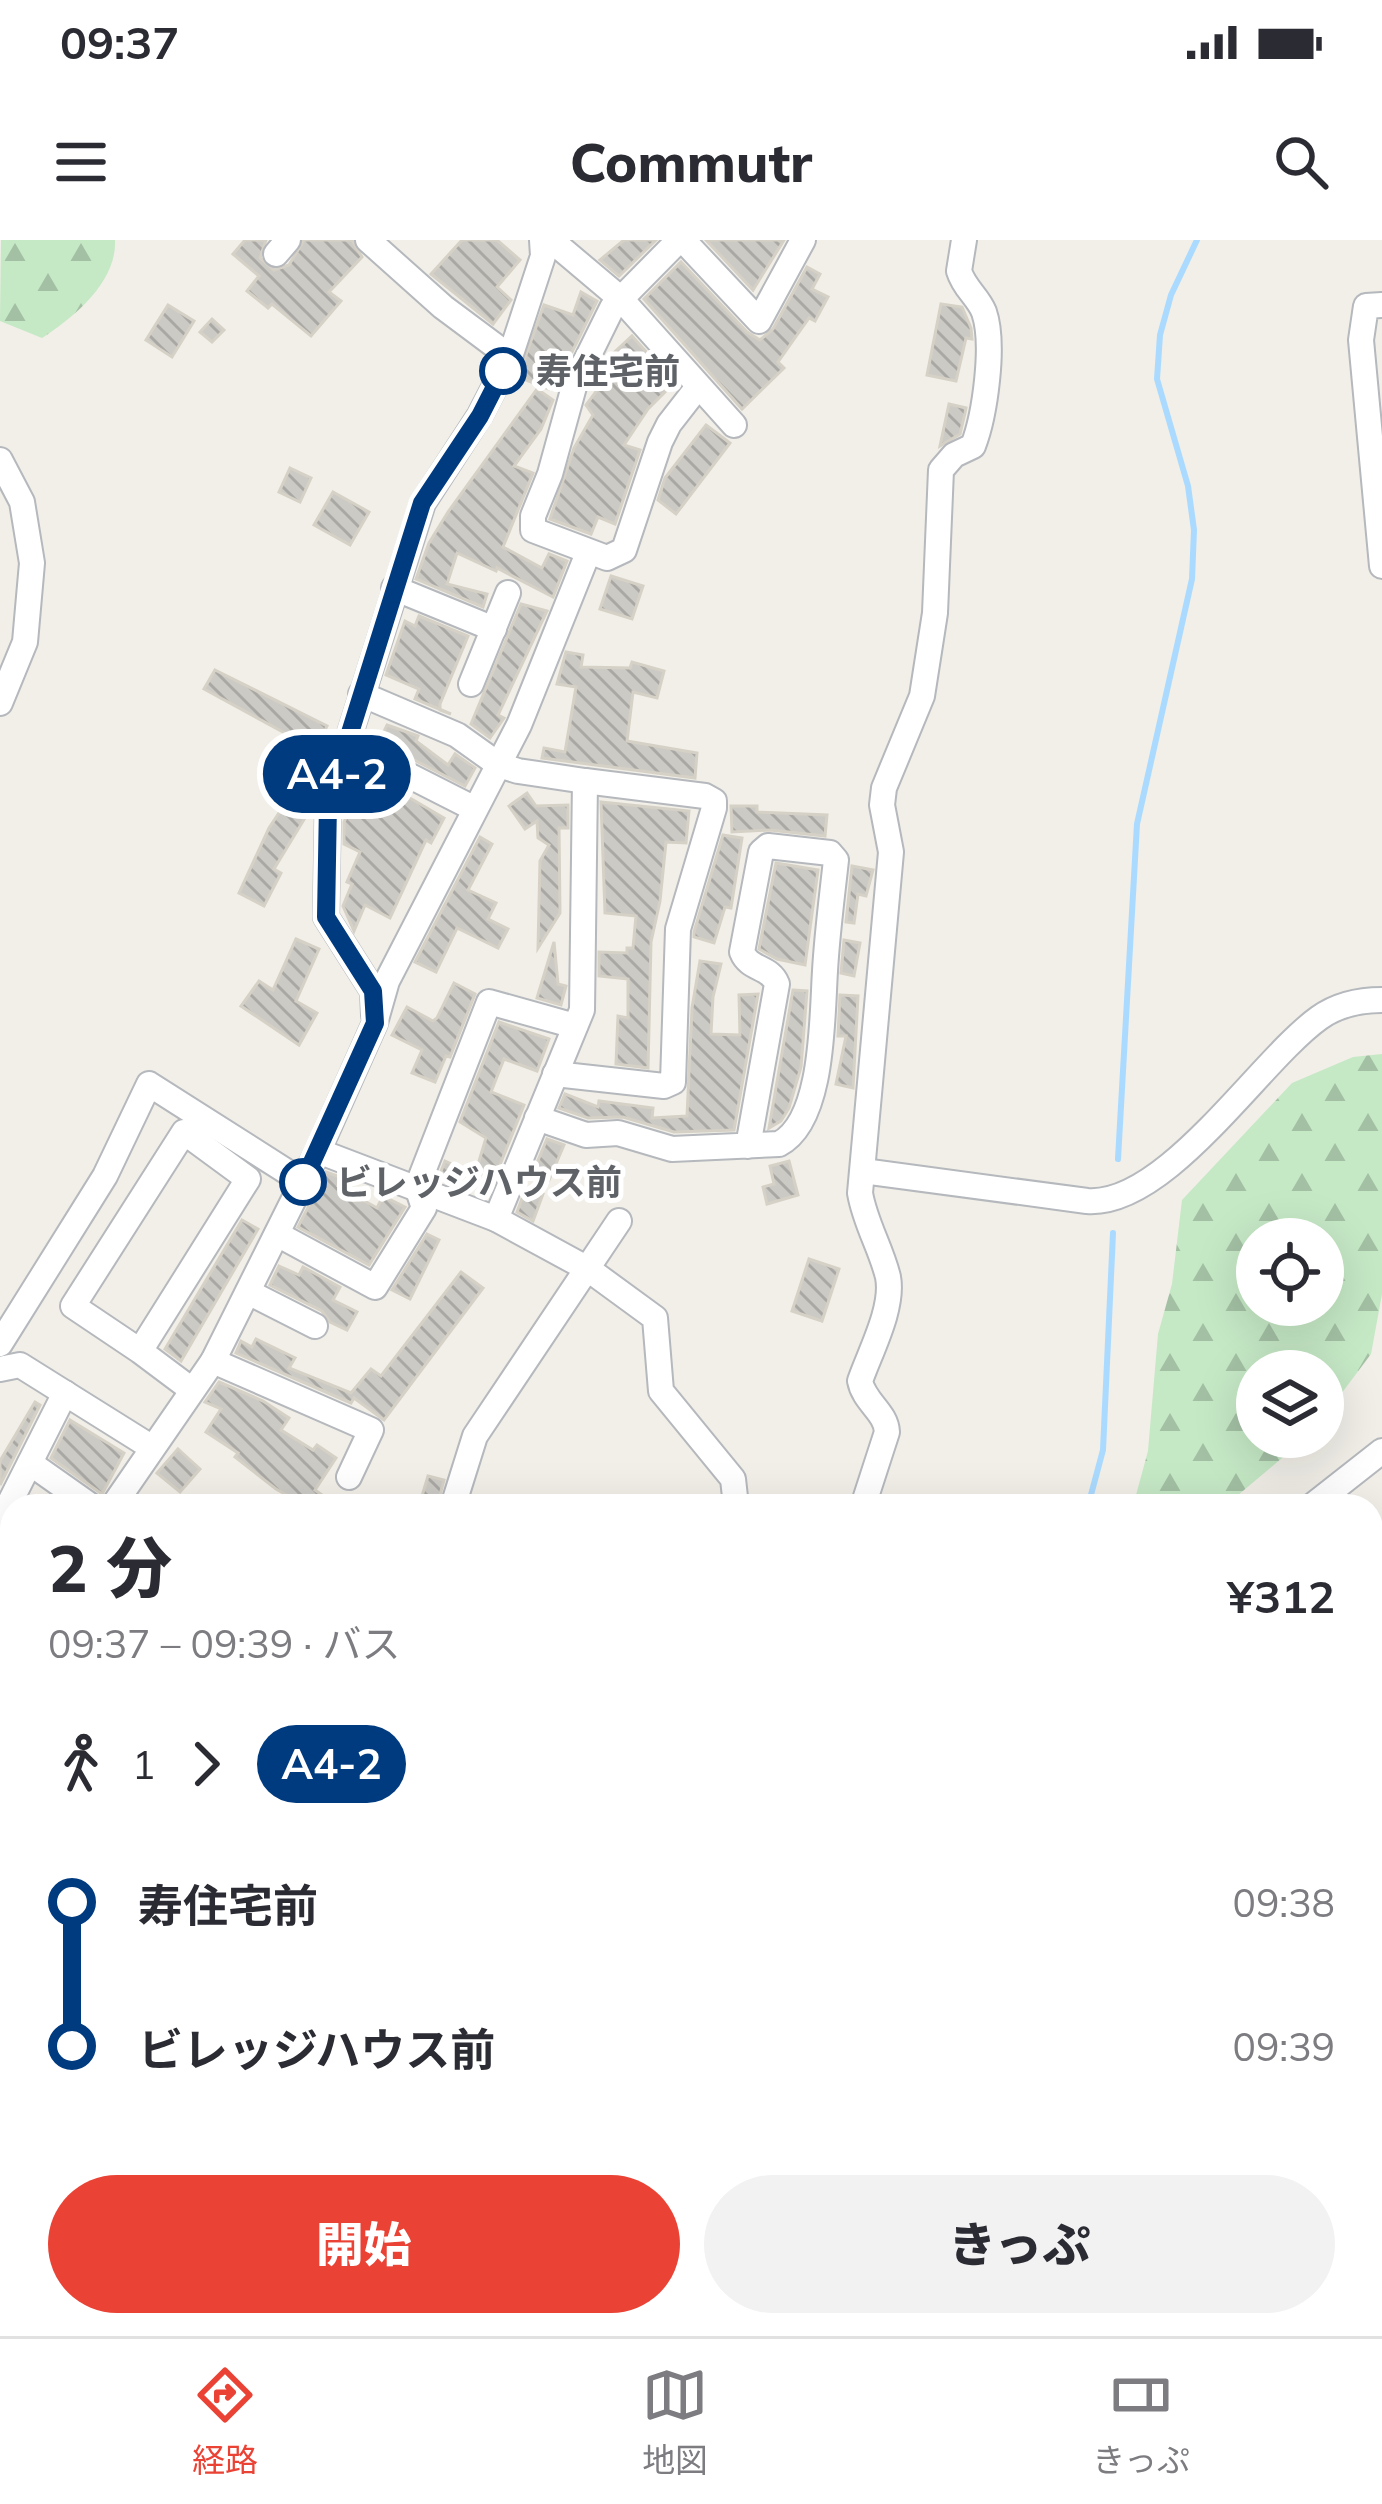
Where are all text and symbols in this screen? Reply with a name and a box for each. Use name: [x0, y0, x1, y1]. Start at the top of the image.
text: 09:37: [60, 14, 179, 70]
text: Commutr: [570, 128, 812, 196]
icon: menu: [48, 129, 114, 195]
icon: search: [1268, 129, 1334, 195]
place label: 寿住宅前: [536, 348, 680, 393]
marker: 寿住宅前: [481, 349, 525, 393]
line badge: A4-2: [253, 735, 421, 813]
text: A4-2: [287, 747, 387, 800]
place label: ビレッジハウス前: [336, 1159, 622, 1204]
marker: ビレッジハウス前: [281, 1160, 325, 1204]
map controls: [1236, 1218, 1344, 1458]
button: locate: [1236, 1218, 1344, 1326]
button: layers: [1236, 1350, 1344, 1458]
text: 2 分: [48, 1526, 172, 1609]
text: ¥312: [1227, 1568, 1335, 1624]
text: 09:37 – 09:39 · バス: [48, 1619, 400, 1668]
icon: walk: [48, 1731, 114, 1797]
icon: forward: [173, 1731, 239, 1797]
text: A4-2: [281, 1737, 382, 1790]
text: 1: [132, 1740, 155, 1789]
text: 寿住宅前: [138, 1877, 318, 1933]
text: 09:38: [1233, 1878, 1335, 1927]
text: ビレッジハウス前: [138, 2021, 495, 2077]
text: 09:39: [1233, 2022, 1335, 2071]
button: 開始: [48, 2175, 680, 2313]
button: きっぷ: [704, 2175, 1335, 2313]
tab: 経路: [192, 2362, 258, 2482]
tab: 地図: [642, 2362, 708, 2482]
tab: きっぷ: [1092, 2362, 1190, 2482]

